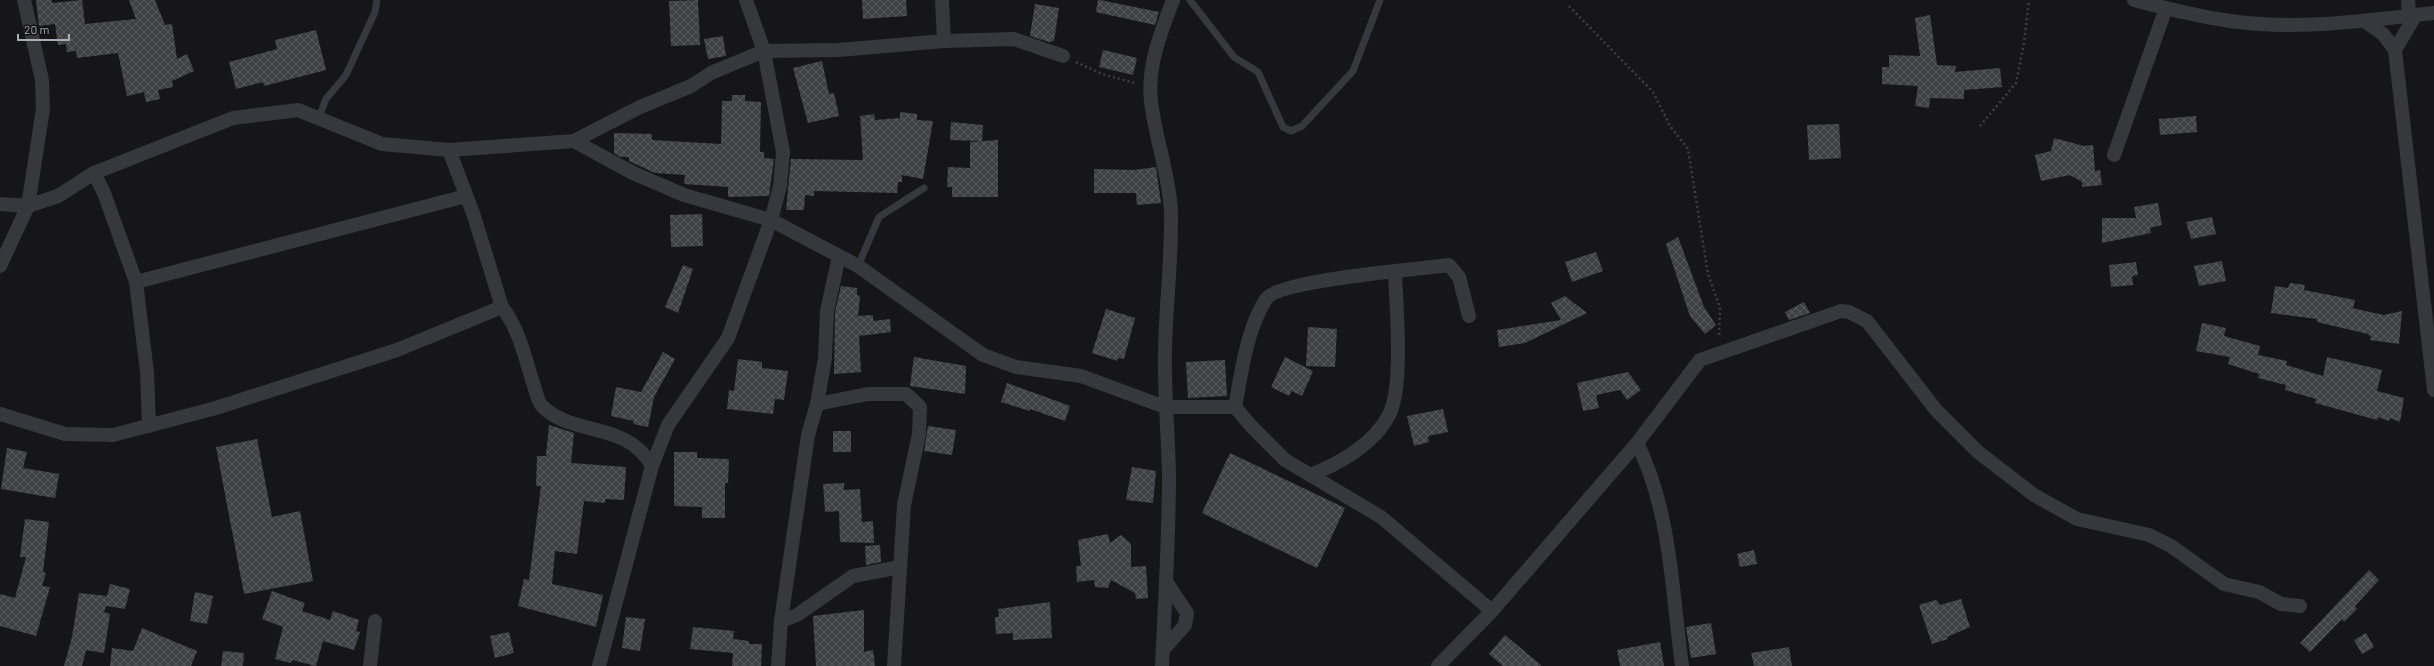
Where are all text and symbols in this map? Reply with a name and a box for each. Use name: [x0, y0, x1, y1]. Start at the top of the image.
scale bar: [18, 16, 69, 42]
text: 20 m: [24, 22, 50, 36]

